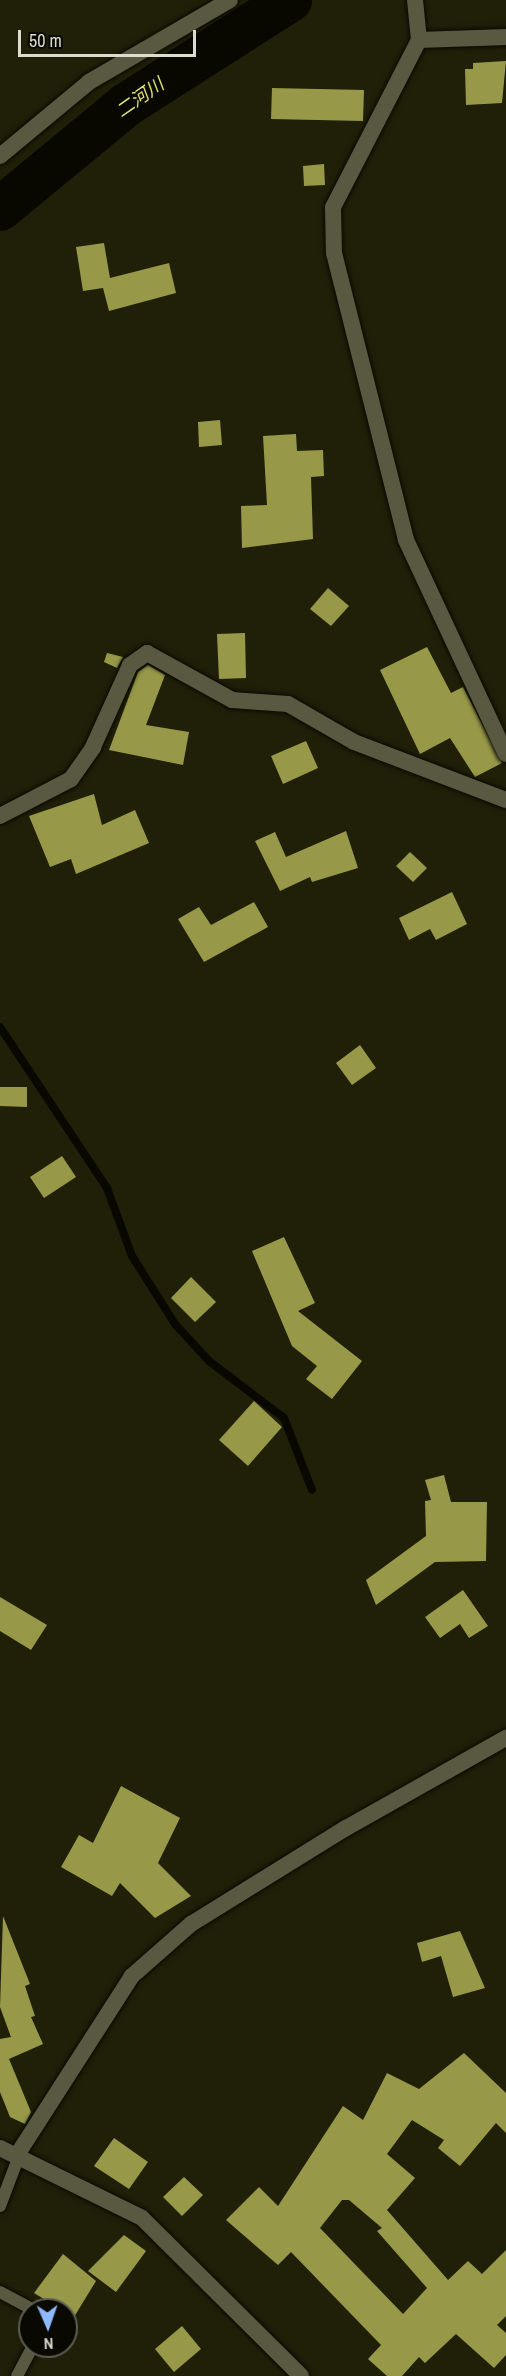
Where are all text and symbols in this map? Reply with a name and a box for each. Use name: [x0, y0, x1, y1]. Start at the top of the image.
scale bar: [21, 18, 200, 56]
text: 50 m: [29, 28, 62, 53]
water label: 二河川: [112, 74, 168, 122]
north arrow: [18, 2298, 78, 2358]
text: N: [43, 2333, 54, 2355]

